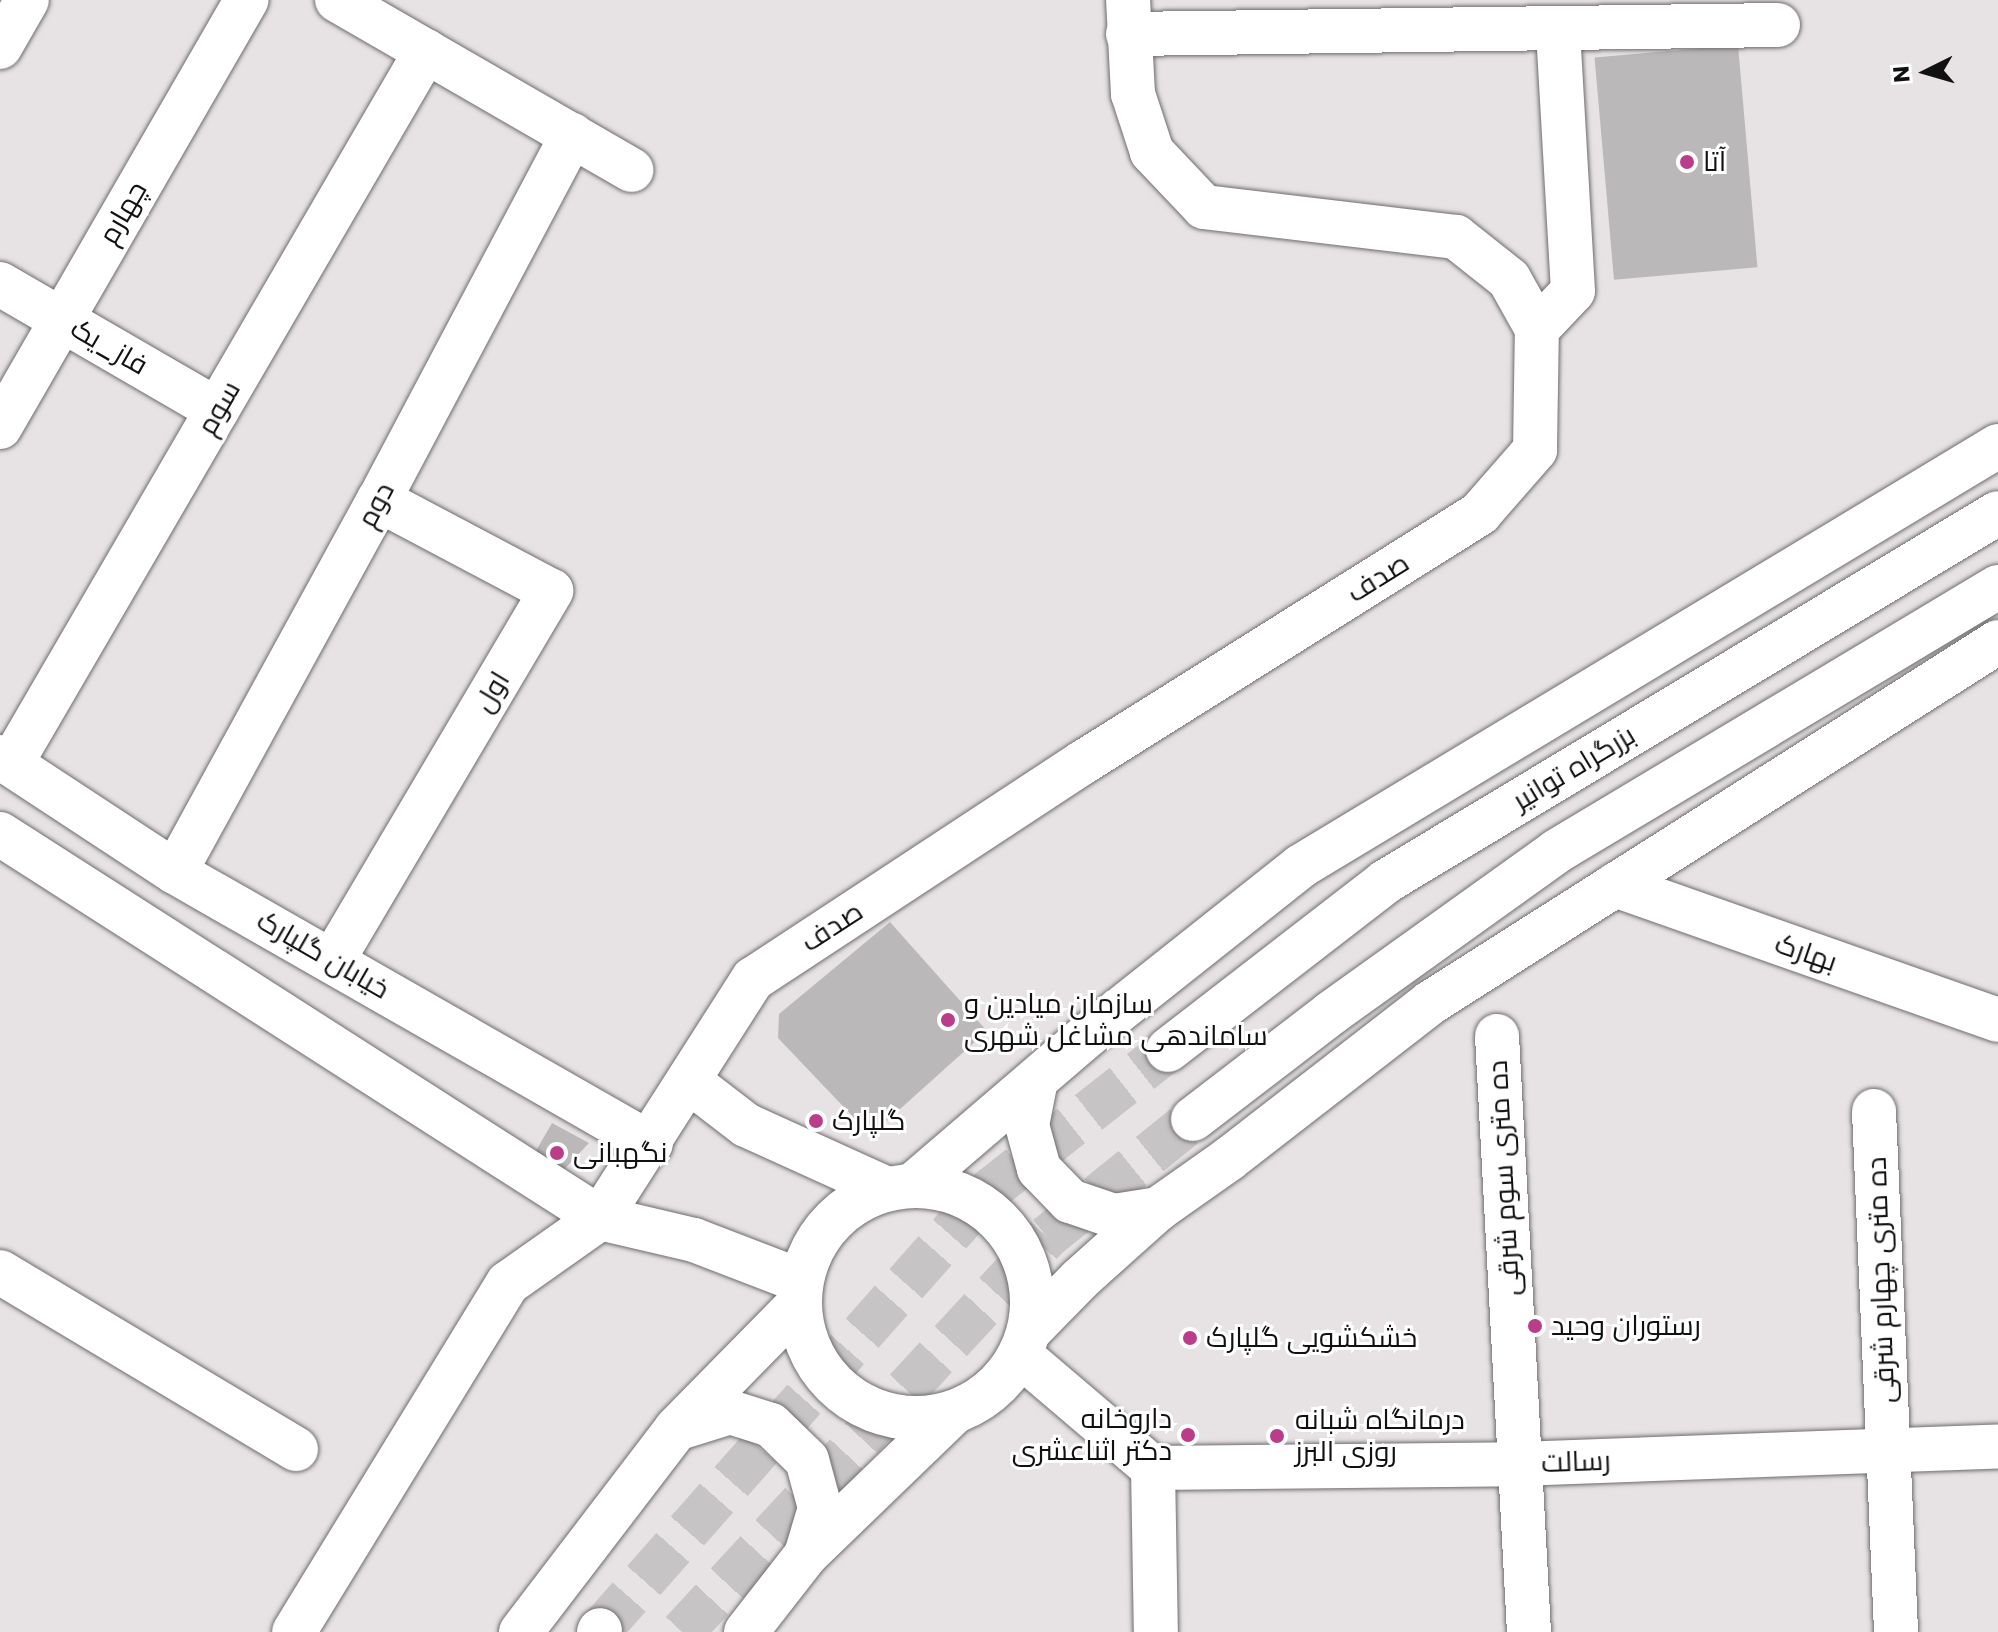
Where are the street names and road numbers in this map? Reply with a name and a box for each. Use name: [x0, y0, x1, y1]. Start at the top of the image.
street label: چهارم: [92, 176, 154, 250]
street label: فاز_یک: [64, 312, 154, 382]
street label: سوم: [190, 375, 248, 441]
street label: دوم: [350, 477, 402, 533]
street label: صدف: [1341, 546, 1415, 610]
street label: اول: [467, 666, 517, 718]
street label: بزرگراه توانیر: [1507, 718, 1641, 818]
street label: صدف: [795, 895, 869, 959]
street label: خیابان گلپارک: [251, 904, 395, 1006]
street label: بهارک: [1770, 927, 1842, 979]
street label: ده متری سوم شرقی: [1481, 1059, 1527, 1297]
street label: ده متری چهارم شرقی: [1860, 1156, 1902, 1404]
street label: رسالت: [1541, 1444, 1611, 1480]

